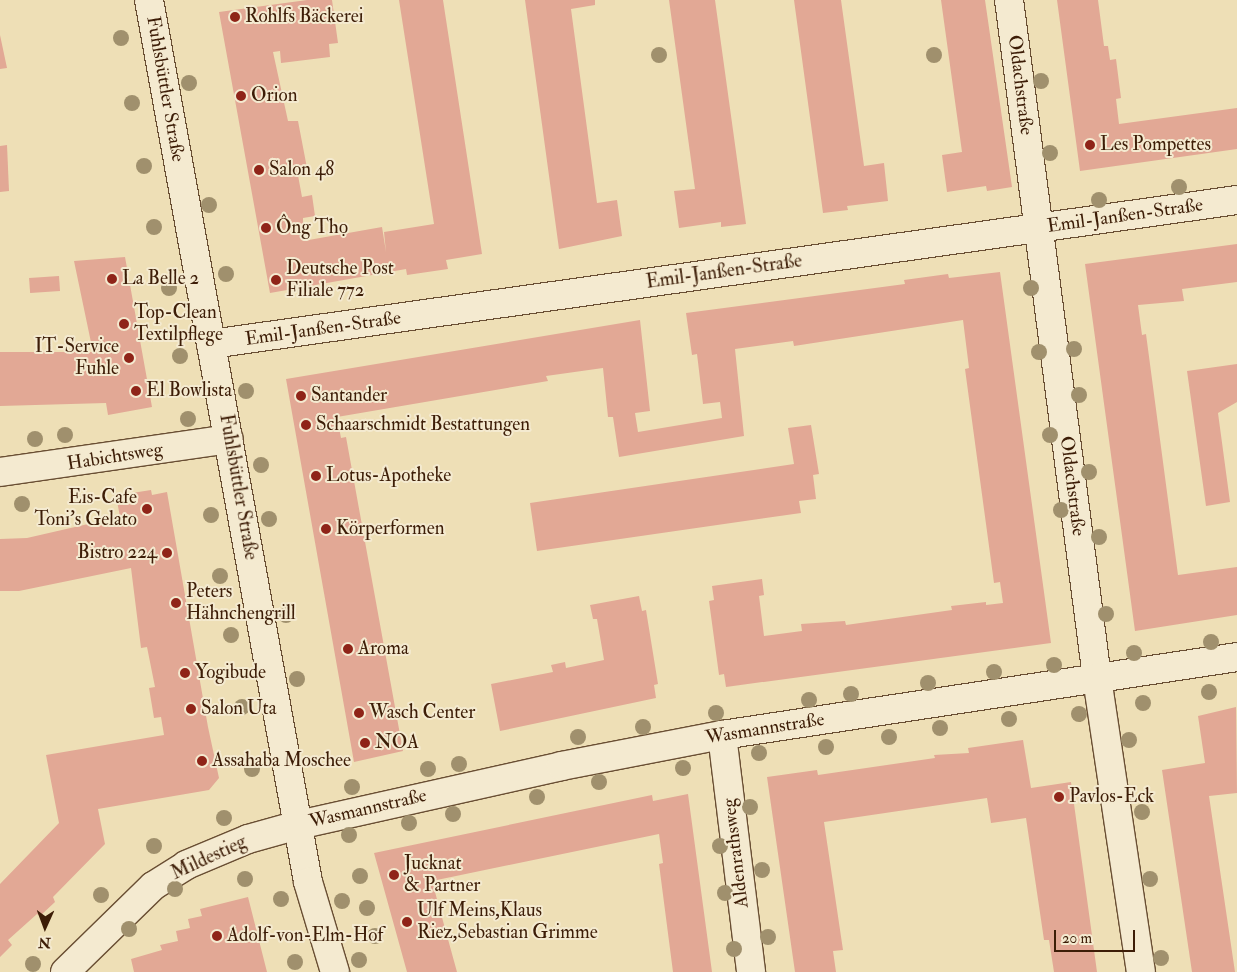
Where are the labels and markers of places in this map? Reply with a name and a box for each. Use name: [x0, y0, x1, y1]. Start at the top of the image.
place label: Rohlfs Bäckerei: [245, 6, 364, 28]
marker: Rohlfs Bäckerei: [229, 11, 241, 23]
place label: Orion: [251, 85, 297, 107]
marker: Orion: [235, 90, 247, 102]
place label: Les Pompettes: [1100, 134, 1211, 156]
marker: Les Pompettes: [1084, 139, 1096, 151]
place label: Salon 48: [269, 159, 334, 181]
marker: Salon 48: [253, 164, 265, 176]
place label: Ông Thọ: [276, 217, 348, 239]
marker: Ông Thọ: [260, 222, 272, 234]
place label: Deutsche Post Filiale 772: [286, 258, 394, 302]
place label: La Belle 2: [122, 268, 199, 290]
marker: La Belle 2: [106, 273, 118, 285]
marker: Deutsche Post Filiale 772: [270, 274, 282, 286]
place label: Top-Clean Textilpflege: [134, 302, 223, 346]
marker: Top-Clean Textilpflege: [118, 318, 130, 330]
place label: IT-Service Fuhle: [35, 336, 119, 380]
marker: IT-Service Fuhle: [123, 352, 135, 364]
place label: El Bowlista: [146, 380, 232, 402]
marker: El Bowlista: [130, 385, 142, 397]
place label: Santander: [311, 385, 387, 407]
marker: Santander: [295, 390, 307, 402]
place label: Schaarschmidt Bestattungen: [316, 414, 530, 436]
marker: Schaarschmidt Bestattungen: [300, 419, 312, 431]
place label: Lotus-Apotheke: [326, 465, 451, 487]
marker: Lotus-Apotheke: [310, 470, 322, 482]
place label: Eis-Cafe Toni's Gelato: [34, 487, 137, 531]
marker: Eis-Cafe Toni's Gelato: [141, 503, 153, 515]
place label: Körperformen: [336, 518, 444, 540]
marker: Körperformen: [320, 523, 332, 535]
place label: Bistro 224: [77, 542, 157, 564]
marker: Bistro 224: [161, 547, 173, 559]
place label: Peters Hähnchengrill: [186, 581, 296, 625]
marker: Peters Hähnchengrill: [170, 597, 182, 609]
place label: Aroma: [358, 638, 409, 660]
marker: Aroma: [342, 643, 354, 655]
place label: Yogibude: [195, 662, 266, 684]
marker: Yogibude: [179, 667, 191, 679]
place label: Salon Uta: [201, 698, 277, 720]
place label: Wasch Center: [369, 702, 475, 724]
marker: Salon Uta: [185, 703, 197, 715]
marker: Wasch Center: [353, 707, 365, 719]
place label: NOA: [375, 732, 419, 754]
marker: NOA: [359, 737, 371, 749]
place label: Assahaba Moschee: [212, 750, 351, 772]
marker: Assahaba Moschee: [196, 755, 208, 767]
place label: Pavlos-Eck: [1069, 786, 1154, 808]
marker: Pavlos-Eck: [1053, 791, 1065, 803]
place label: Jucknat & Partner: [404, 853, 480, 897]
marker: Jucknat & Partner: [388, 869, 400, 881]
place label: Ulf Meins,Klaus Riez,Sebastian Grimme: [417, 900, 598, 944]
marker: Ulf Meins,Klaus Riez,Sebastian Grimme: [401, 916, 413, 928]
place label: Adolf-von-Elm-Hof: [227, 925, 384, 947]
marker: Adolf-von-Elm-Hof: [211, 930, 223, 942]

